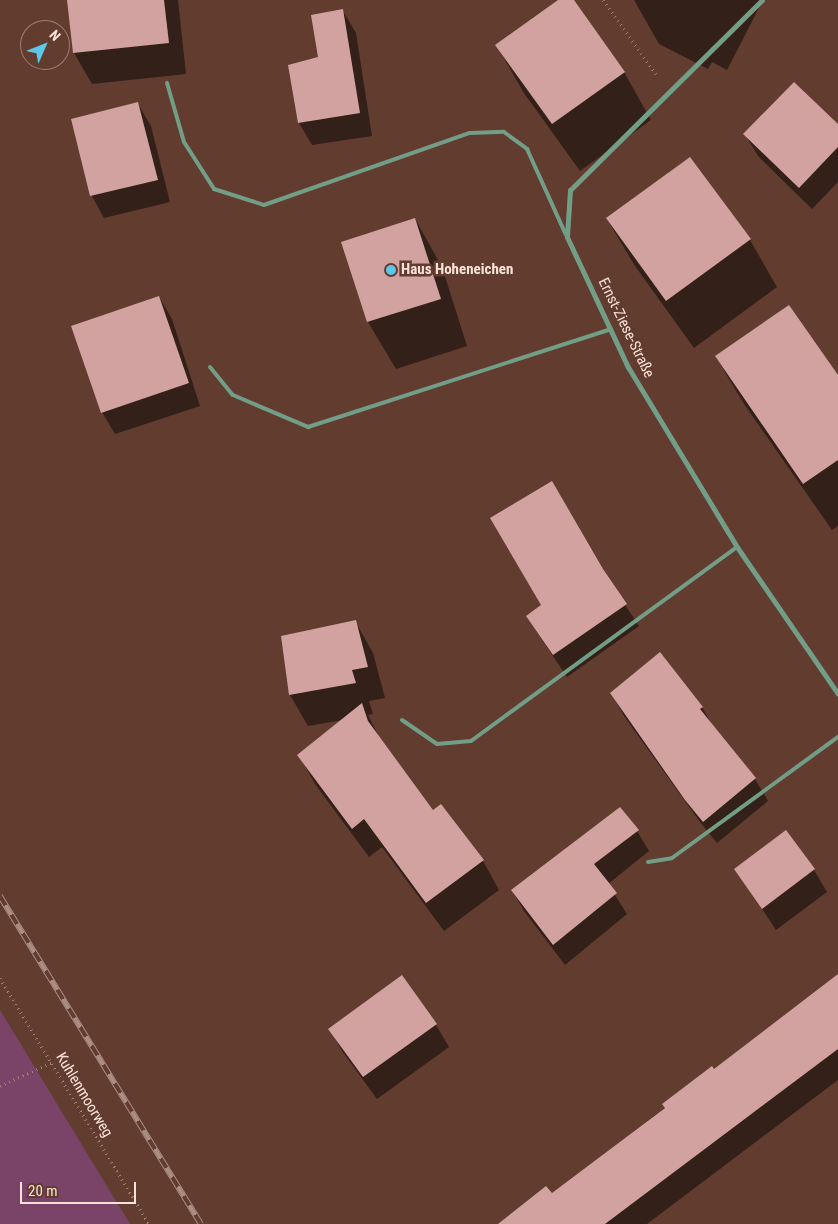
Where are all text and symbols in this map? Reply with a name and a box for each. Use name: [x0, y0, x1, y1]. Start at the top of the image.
north arrow: [20, 20, 70, 70]
text: N: [46, 27, 64, 44]
place label: Haus Hoheneichen: [401, 261, 513, 279]
marker: Haus Hoheneichen: [385, 264, 397, 276]
street label: Ernst-Ziese-Straße: [594, 275, 658, 381]
street label: Kuhlenmoorweg: [52, 1049, 116, 1141]
scale bar: [22, 1172, 139, 1204]
text: 20 m: [28, 1182, 58, 1200]

